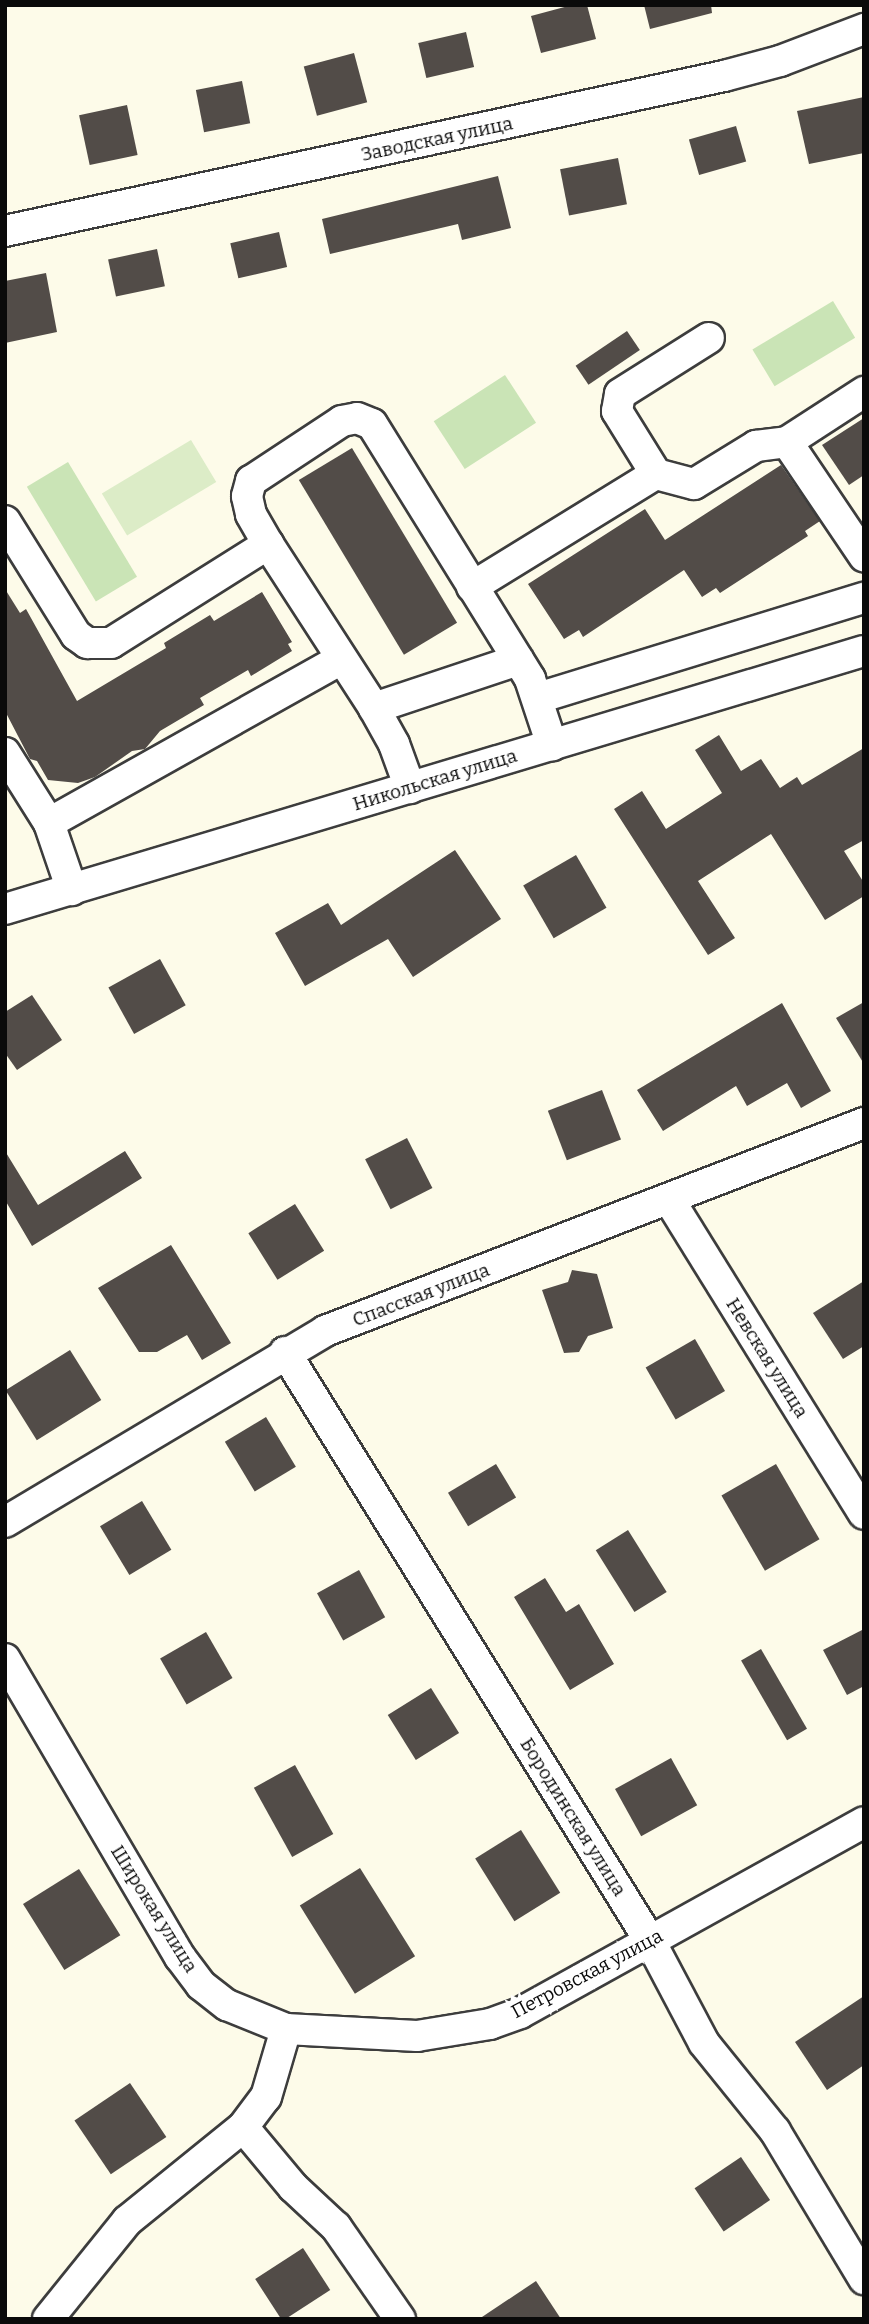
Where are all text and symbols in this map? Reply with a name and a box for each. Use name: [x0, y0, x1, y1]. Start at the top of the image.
street label: Заводская улица: [359, 112, 515, 166]
street label: Никольская улица: [350, 744, 520, 816]
street label: Спасская улица: [349, 1258, 493, 1332]
street label: Невская улица: [721, 1294, 813, 1422]
street label: Бородинская улица: [515, 1734, 631, 1900]
street label: Широкая улица: [106, 1841, 202, 1977]
street label: Петровская улица: [507, 1924, 667, 2024]

